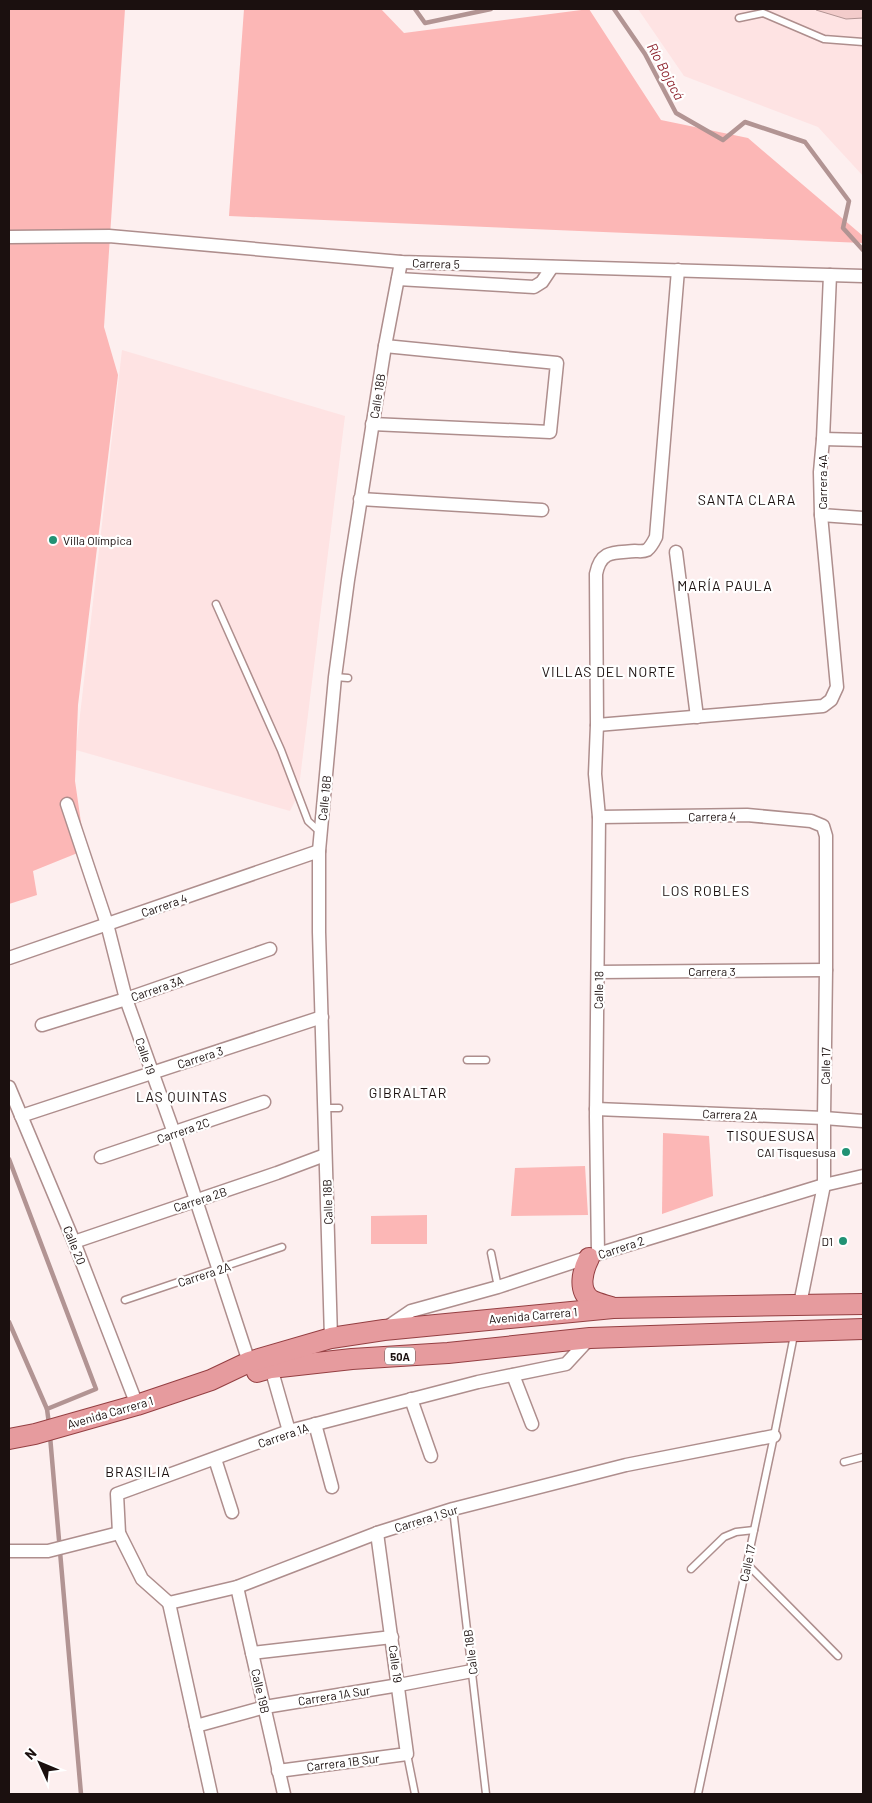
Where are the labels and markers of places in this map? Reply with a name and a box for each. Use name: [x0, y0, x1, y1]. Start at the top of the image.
place label: Villa Olímpica: [63, 533, 132, 547]
marker: Villa Olímpica: [47, 534, 59, 546]
place label: CAI Tisquesusa: [757, 1145, 836, 1159]
marker: CAI Tisquesusa: [840, 1146, 852, 1158]
place label: D1: [821, 1234, 833, 1248]
marker: D1: [837, 1235, 849, 1247]

